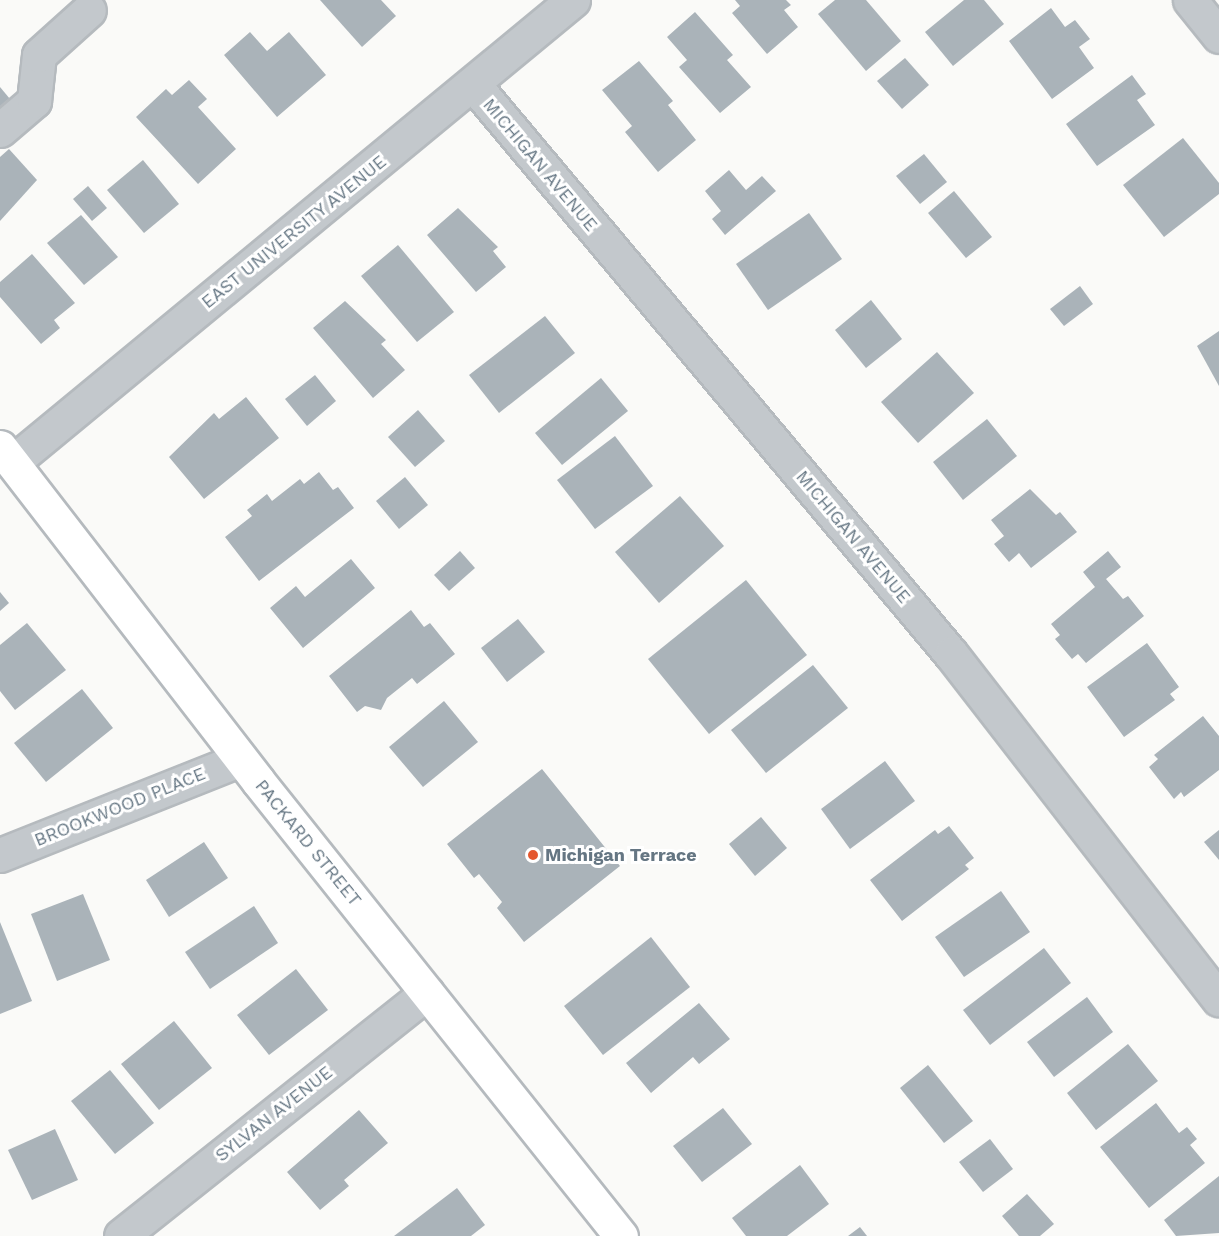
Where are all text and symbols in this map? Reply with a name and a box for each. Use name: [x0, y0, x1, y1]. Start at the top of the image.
street label: MICHIGAN AVENUE: [478, 94, 602, 236]
street label: EAST UNIVERSITY AVENUE: [197, 150, 391, 314]
street label: MICHIGAN AVENUE: [791, 466, 915, 608]
street label: BROOKWOOD PLACE: [31, 763, 209, 851]
street label: PACKARD STREET: [250, 775, 366, 911]
place label: Michigan Terrace: [545, 844, 697, 866]
marker: Michigan Terrace: [526, 848, 540, 862]
street label: SYLVAN AVENUE: [211, 1061, 337, 1167]

